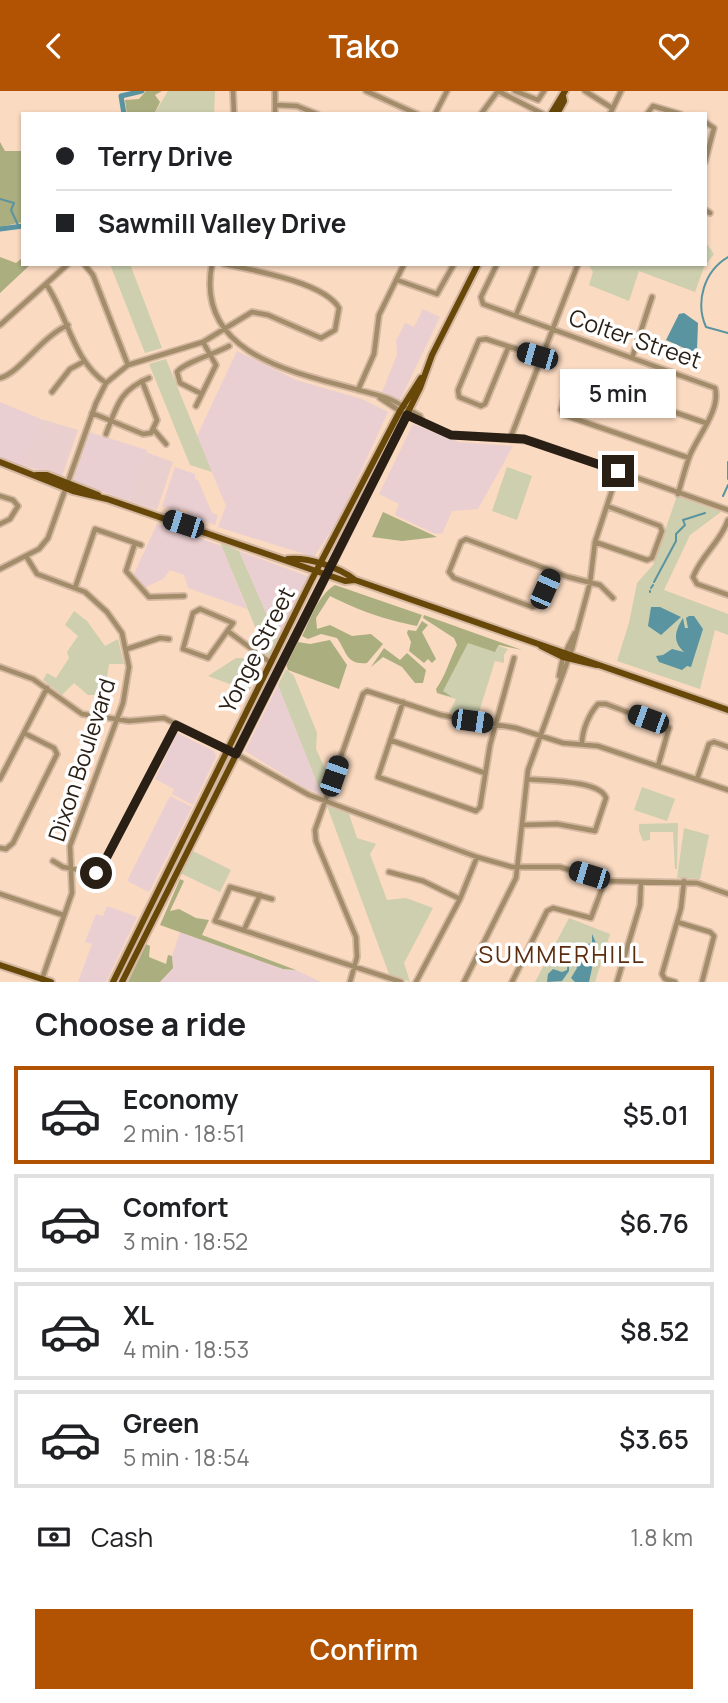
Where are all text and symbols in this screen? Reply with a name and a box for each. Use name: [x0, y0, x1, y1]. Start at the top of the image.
text: Tako: [328, 24, 400, 68]
icon: back: [35, 27, 73, 65]
icon: heart: [655, 27, 693, 65]
text: Terry Drive: [98, 138, 233, 174]
text: Sawmill Valley Drive: [98, 205, 346, 241]
street label: Colter Street: [565, 300, 706, 376]
car: [514, 340, 561, 372]
callout: 5 min: [560, 369, 676, 419]
text: 5 min: [589, 377, 647, 409]
route end: [602, 455, 634, 487]
car: [160, 508, 207, 540]
car: [527, 566, 564, 612]
street label: Yonge Street: [211, 581, 302, 718]
street label: Dixon Boulevard: [40, 674, 122, 845]
car: [625, 702, 672, 736]
car: [450, 708, 495, 734]
car: [318, 753, 351, 799]
route start: [80, 857, 112, 889]
car: [566, 859, 613, 891]
district label: SUMMERHILL: [478, 937, 646, 970]
text: Choose a ride: [35, 1002, 246, 1046]
text: Economy: [123, 1081, 238, 1117]
icon: car: [39, 1084, 102, 1147]
text: $5.01: [623, 1097, 689, 1133]
text: 2 min · 18:51: [123, 1117, 245, 1149]
text: Comfort: [123, 1189, 229, 1225]
icon: car: [39, 1192, 102, 1255]
text: $6.76: [620, 1205, 689, 1241]
text: 3 min · 18:52: [123, 1225, 248, 1257]
text: XL: [123, 1297, 154, 1333]
icon: car: [39, 1300, 102, 1363]
text: $8.52: [620, 1313, 689, 1349]
text: 4 min · 18:53: [123, 1333, 249, 1365]
text: Green: [123, 1405, 199, 1441]
icon: car: [39, 1408, 102, 1471]
text: $3.65: [619, 1421, 689, 1457]
text: 5 min · 18:54: [123, 1441, 250, 1473]
icon: cash: [35, 1518, 73, 1556]
text: Cash: [91, 1519, 153, 1555]
text: 1.8 km: [630, 1521, 693, 1553]
button: Confirm: [35, 1609, 693, 1689]

